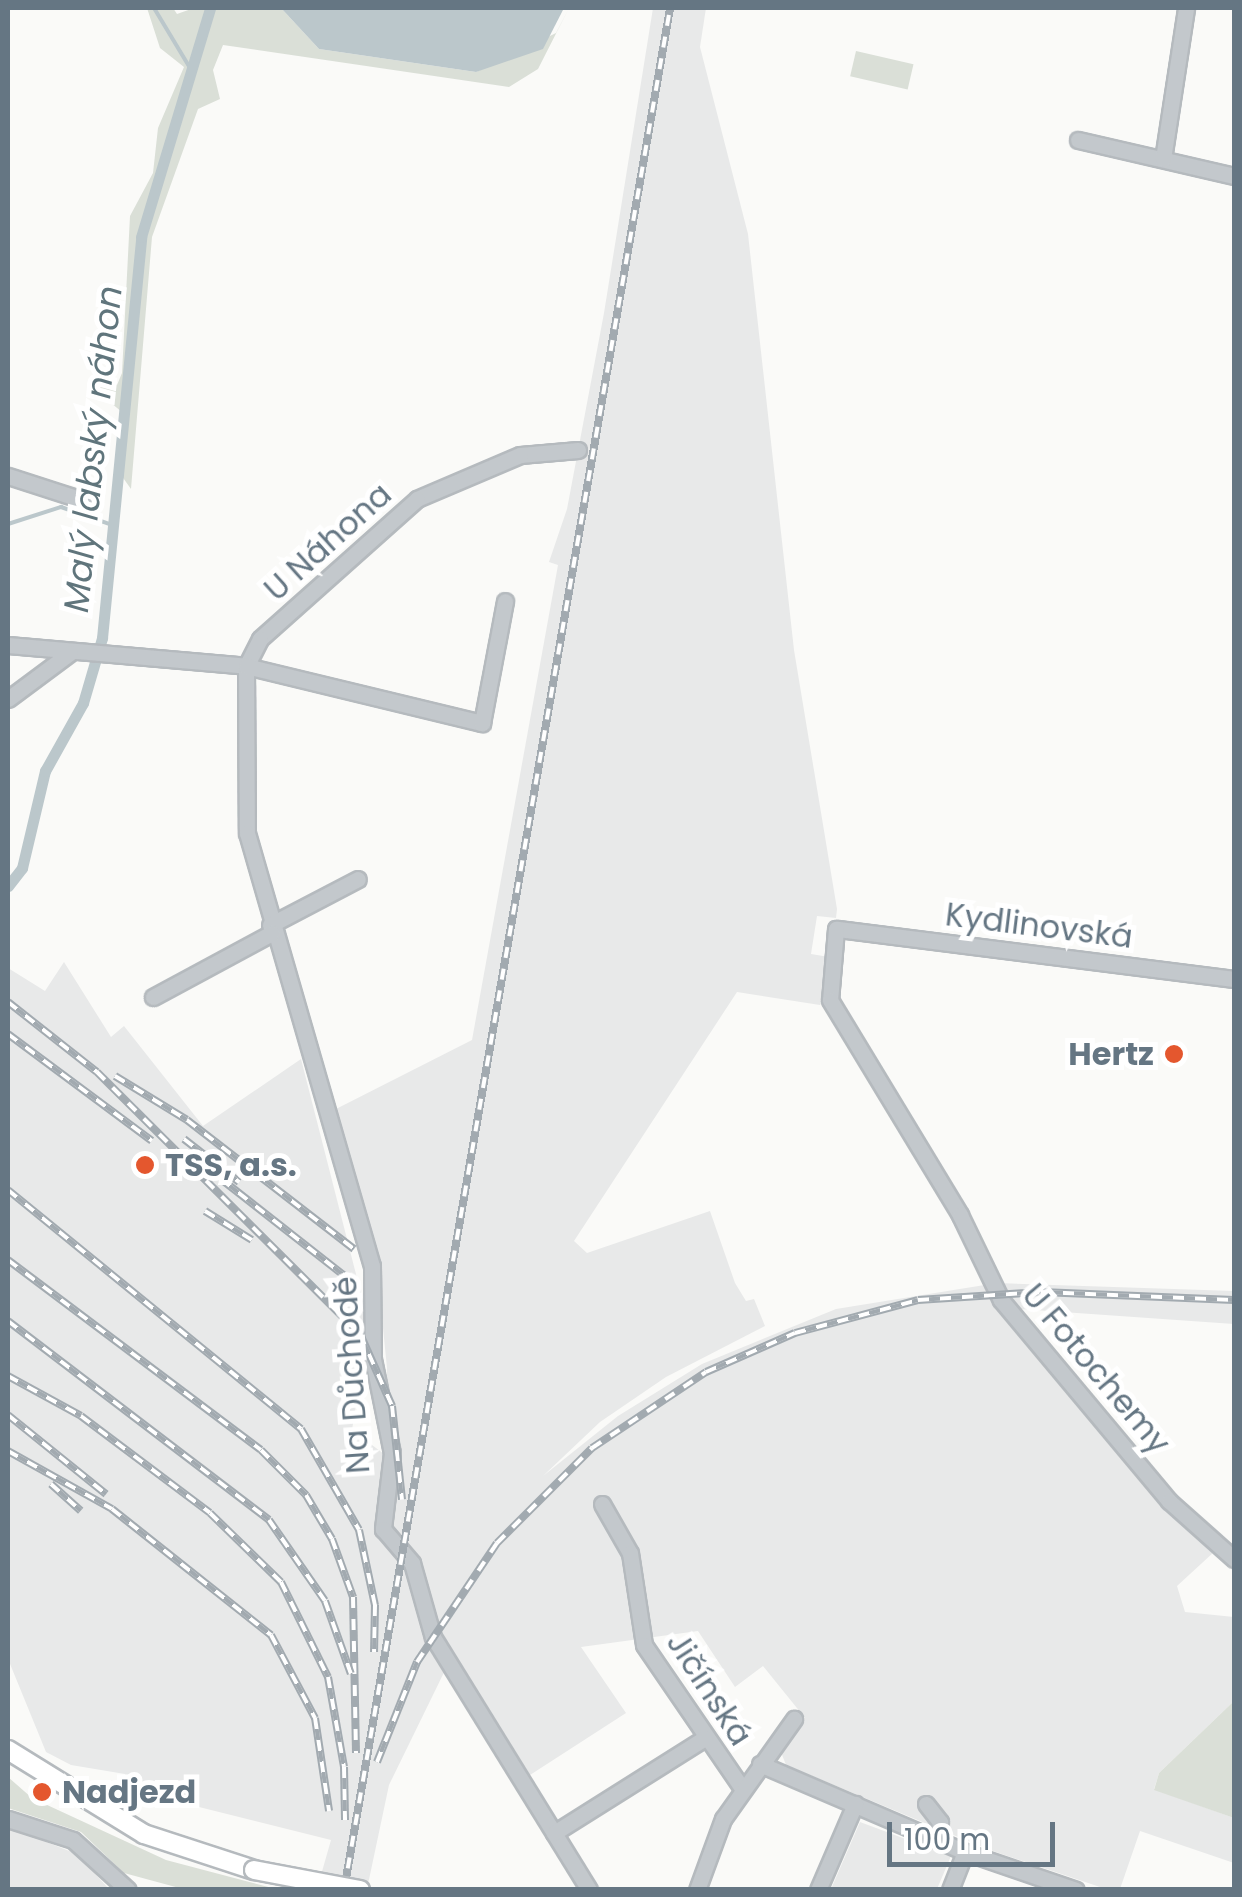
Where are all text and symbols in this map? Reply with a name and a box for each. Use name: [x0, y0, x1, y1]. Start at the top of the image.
water label: Malý labský náhon: [55, 284, 131, 614]
street label: U Náhona: [257, 475, 399, 609]
street label: Kydlinovská: [943, 895, 1135, 957]
place label: Hertz: [1068, 1035, 1154, 1073]
marker: Hertz: [1163, 1043, 1185, 1065]
place label: TSS, a.s.: [165, 1146, 297, 1184]
marker: TSS, a.s.: [134, 1154, 156, 1176]
street label: Na Důchodě: [326, 1275, 378, 1475]
street label: U Fotochemy: [1014, 1276, 1178, 1462]
street label: Jičínská: [658, 1625, 760, 1753]
place label: Nadjezd: [62, 1773, 196, 1811]
marker: Nadjezd: [31, 1781, 53, 1803]
scale bar: [892, 1802, 1060, 1864]
text: 100 m: [904, 1818, 990, 1861]

